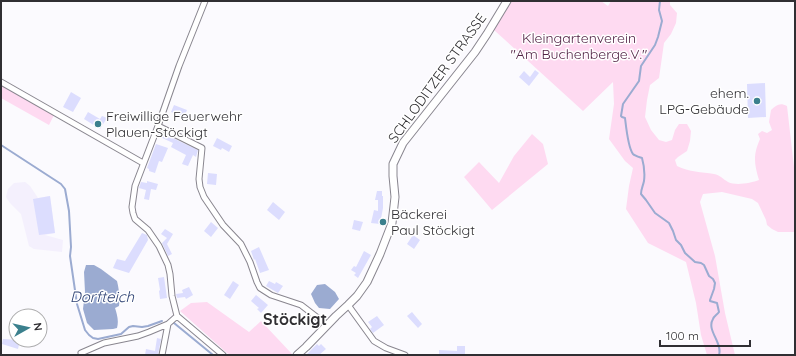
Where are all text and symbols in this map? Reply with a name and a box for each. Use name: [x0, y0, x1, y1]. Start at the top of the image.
street label: SCHLODITZER STRASSE: [384, 10, 490, 146]
park label: Kleingartenverein "Am Buchenberge.V.": [511, 29, 647, 63]
place label: ehem. LPG-Gebäude: [659, 84, 749, 118]
marker: ehem. LPG-Gebäude: [752, 96, 762, 106]
place label: Freiwillige Feuerwehr Plauen-Stöckigt: [106, 107, 243, 141]
marker: Freiwillige Feuerwehr Plauen-Stöckigt: [93, 119, 103, 129]
place label: Bäckerei Paul Stöckigt: [391, 205, 475, 239]
marker: Bäckerei Paul Stöckigt: [378, 217, 388, 227]
water label: Dorfteich: [70, 287, 135, 306]
north arrow: [8, 308, 48, 348]
district label: Stöckigt: [263, 309, 327, 329]
text: N: [30, 322, 45, 332]
scale bar: [660, 322, 750, 348]
text: 100 m: [666, 328, 699, 343]

